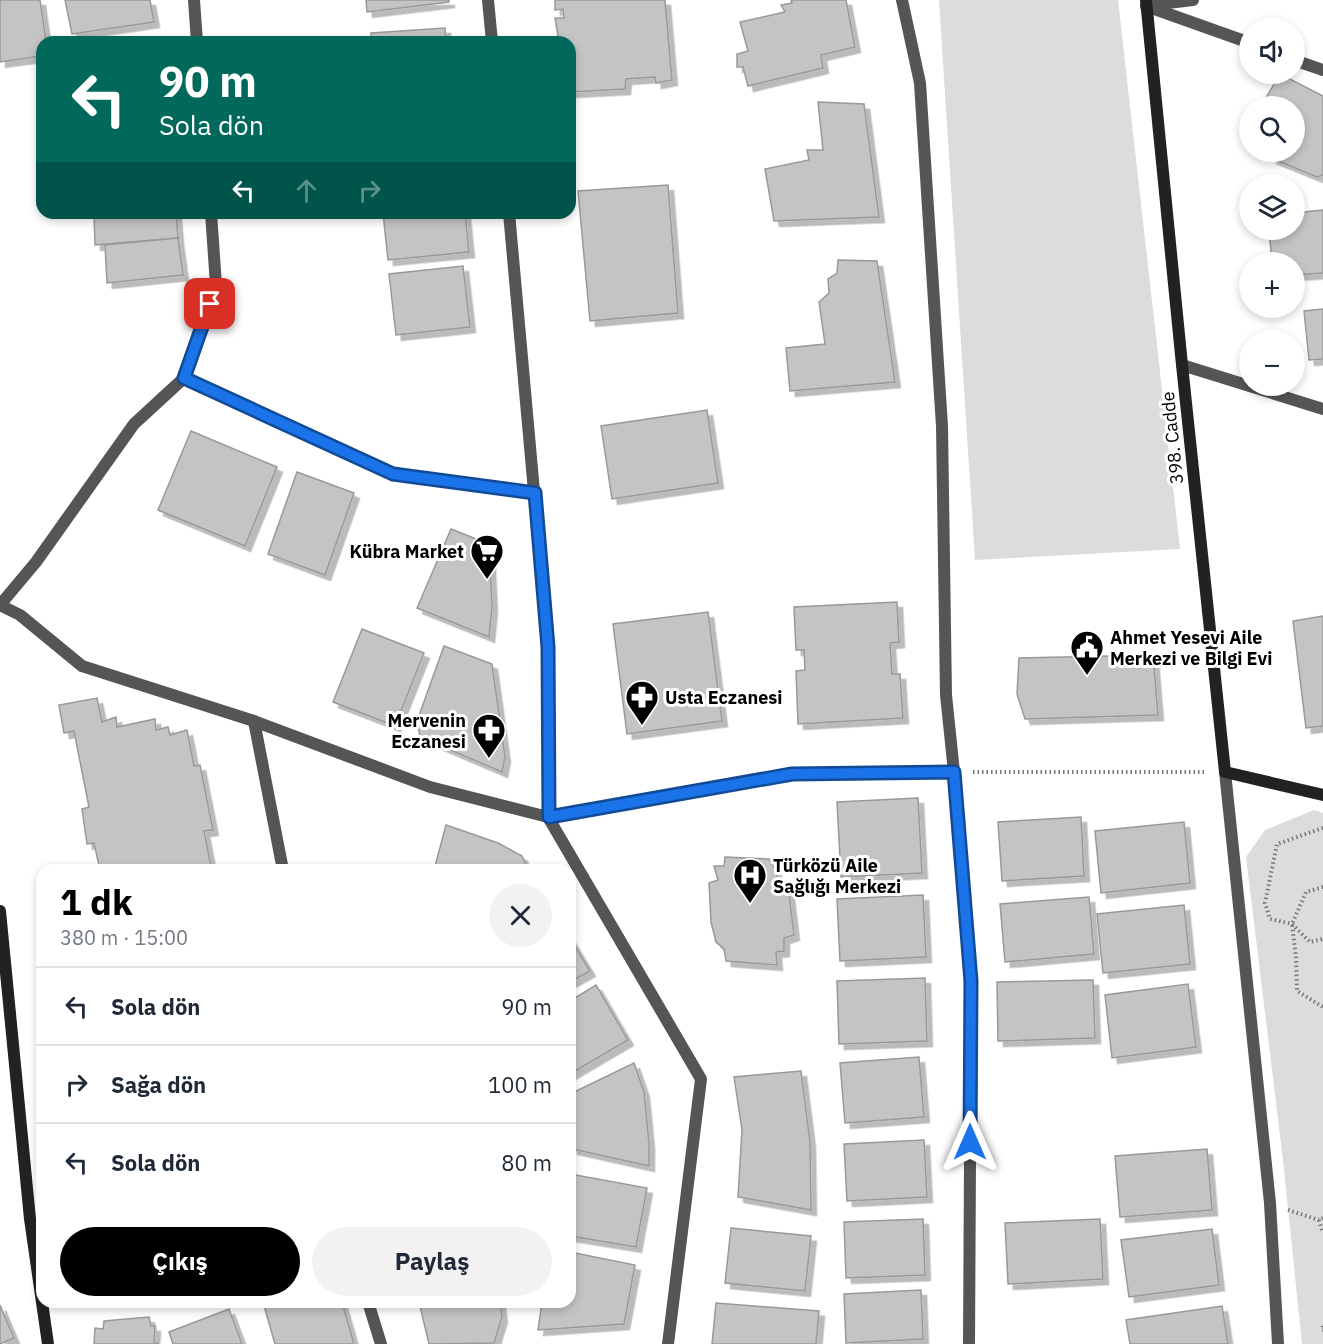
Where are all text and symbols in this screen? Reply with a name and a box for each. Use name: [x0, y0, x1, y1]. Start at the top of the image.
map controls: [1239, 18, 1305, 396]
button: sound: [1239, 18, 1305, 84]
text: 90 m: [159, 54, 257, 109]
icon: left: [60, 60, 138, 138]
button: search: [1239, 96, 1305, 162]
text: Sola dön: [159, 107, 264, 142]
icon: left: [227, 174, 260, 207]
icon: ahead: [290, 174, 323, 207]
icon: right: [353, 174, 386, 207]
button: layers: [1239, 174, 1305, 240]
button: +: [1239, 252, 1305, 318]
pin: [184, 278, 235, 329]
icon: arrive: [193, 287, 226, 320]
button: −: [1239, 330, 1305, 396]
street label: 398. Cadde: [1156, 390, 1188, 486]
supermarket icon: Kübra Market: [469, 533, 505, 580]
place label: Kübra Market: [349, 540, 464, 563]
place label: Ahmet Yesevi Aile Merkezi ve Bilgi Evi: [1110, 626, 1272, 670]
public building icon: Ahmet Yesevi Aile Merkezi ve Bilgi Evi: [1069, 629, 1105, 676]
pharmacy icon: Usta Eczanesi: [624, 679, 660, 726]
place label: Usta Eczanesi: [665, 686, 783, 709]
place label: Mervenin Eczanesi: [387, 709, 466, 753]
pharmacy icon: Mervenin Eczanesi: [471, 712, 507, 759]
place label: Türközü Aile Sağlığı Merkezi: [773, 854, 901, 898]
hospital icon: Türközü Aile Sağlığı Merkezi: [732, 857, 768, 904]
text: 1 dk: [60, 878, 133, 925]
button: close: [489, 884, 552, 947]
text: 380 m · 15:00: [60, 924, 188, 951]
icon: left: [60, 990, 93, 1023]
text: Sola dön: [111, 992, 200, 1021]
text: 90 m: [501, 992, 552, 1021]
icon: right: [60, 1068, 93, 1101]
text: Sağa dön: [111, 1070, 206, 1099]
text: 100 m: [488, 1070, 552, 1099]
position arrow: [938, 1110, 1002, 1174]
icon: left: [60, 1146, 93, 1179]
text: Sola dön: [111, 1148, 200, 1177]
text: 80 m: [501, 1148, 552, 1177]
button: Çıkış: [60, 1227, 300, 1296]
button: Paylaş: [312, 1227, 552, 1296]

